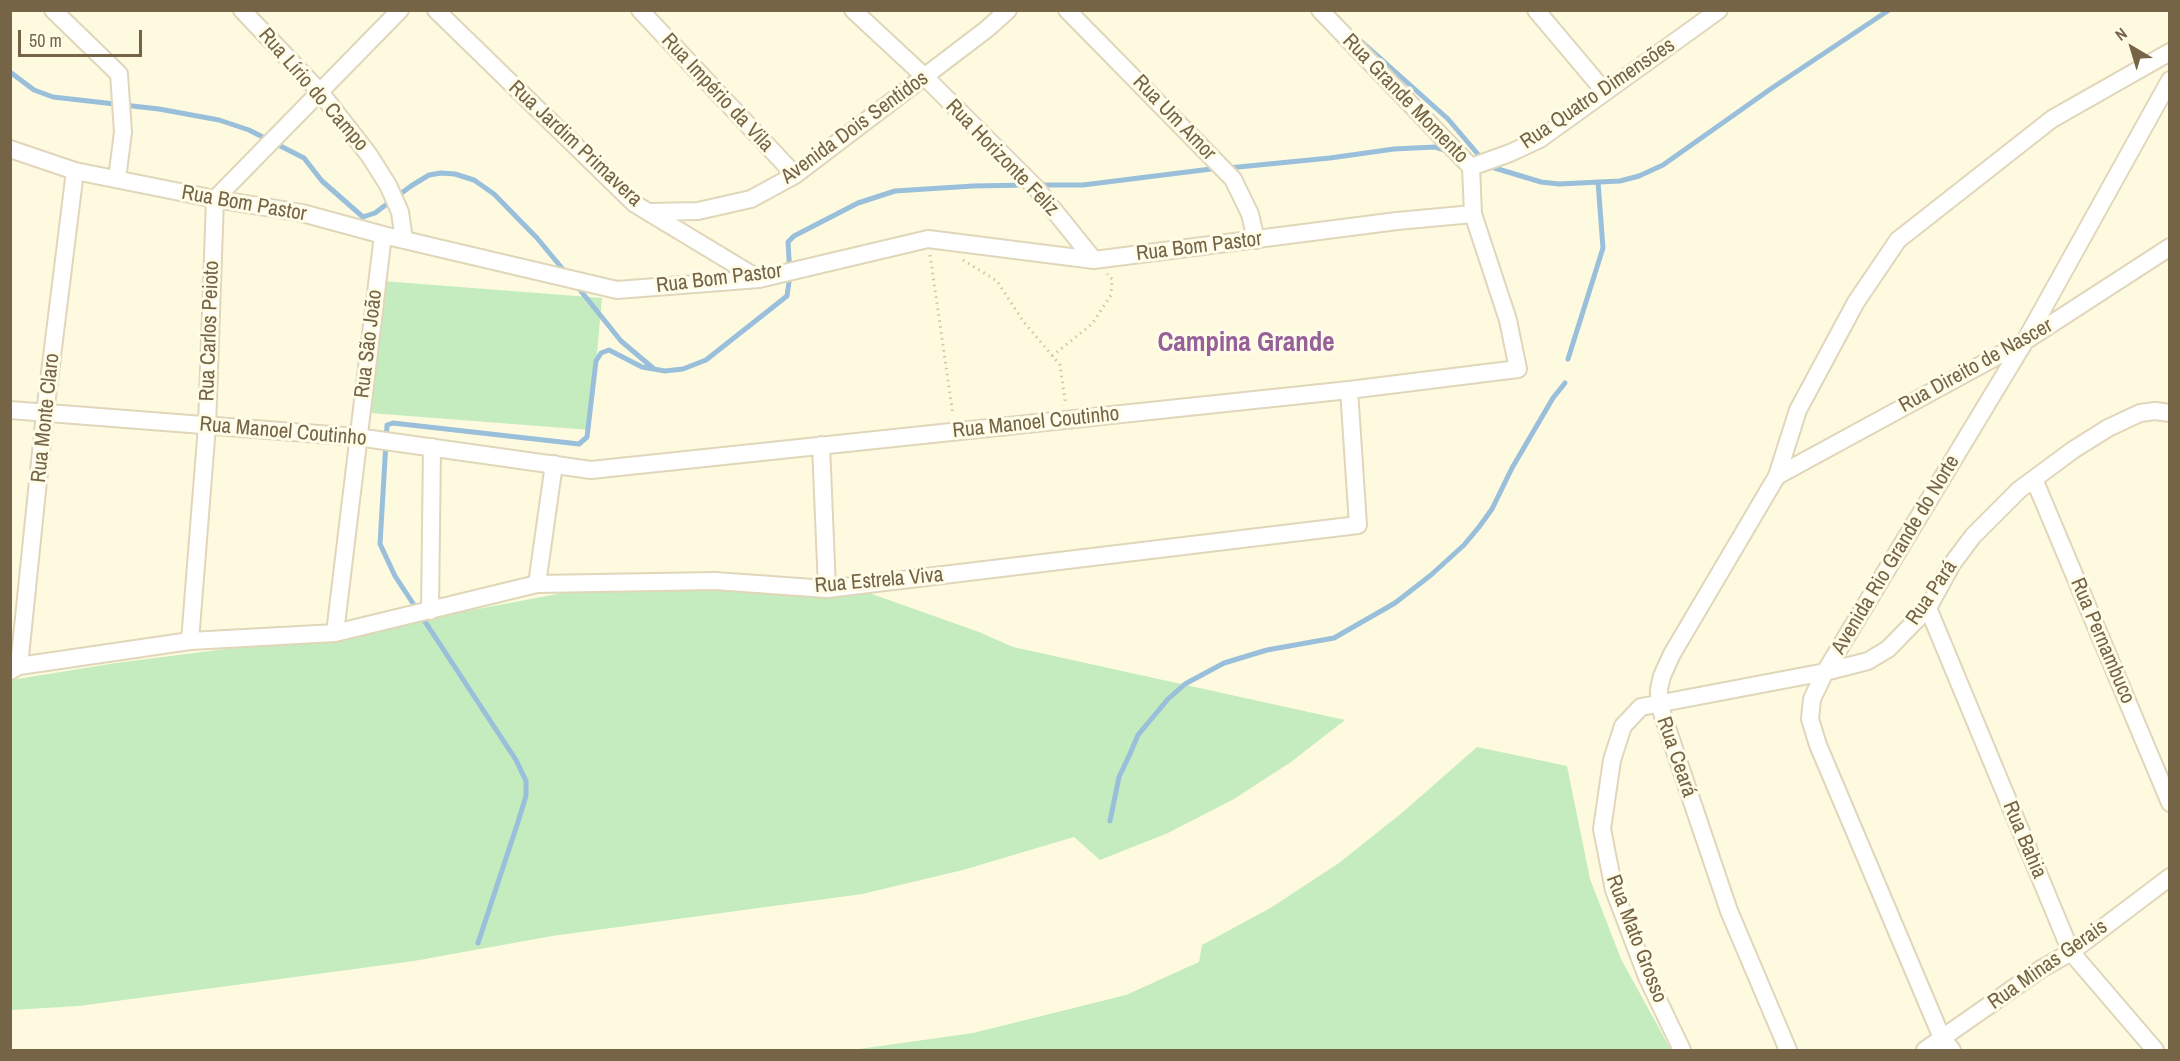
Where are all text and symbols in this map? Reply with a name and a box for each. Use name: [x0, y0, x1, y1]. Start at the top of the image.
scale bar: [21, 18, 146, 56]
north arrow: [2102, 18, 2162, 78]
text: N: [2110, 22, 2131, 45]
street label: Rua Lírio do Campo: [253, 23, 373, 157]
text: 50 m: [29, 28, 62, 53]
street label: Rua Império da Vila: [656, 29, 778, 157]
street label: Rua Grande Momento: [1337, 29, 1473, 169]
street label: Rua Quatro Dimensões: [1516, 33, 1680, 155]
street label: Avenida Dois Sentidos: [776, 66, 934, 190]
street label: Rua Um Amor: [1127, 70, 1221, 166]
street label: Rua Jardim Primavera: [503, 76, 647, 212]
street label: Rua Horizonte Feliz: [940, 94, 1064, 222]
street label: Rua Bom Pastor: [180, 181, 308, 227]
street label: Rua Bom Pastor: [1135, 227, 1263, 267]
street label: Rua Bom Pastor: [655, 259, 783, 299]
street label: Rua Carlos Peioto: [195, 260, 225, 402]
street label: Rua São João: [350, 288, 388, 400]
street label: Rua Direito de Nascer: [1895, 313, 2057, 419]
district label: Campina Grande: [1157, 328, 1335, 360]
street label: Rua Monte Claro: [27, 352, 65, 484]
street label: Rua Manoel Coutinho: [951, 402, 1121, 444]
street label: Rua Manoel Coutinho: [198, 412, 368, 452]
street label: Avenida Rio Grande do Norte: [1827, 451, 1965, 659]
street label: Rua Pará: [1901, 556, 1963, 630]
street label: Rua Estrela Viva: [814, 563, 944, 599]
street label: Rua Pernambuco: [2064, 574, 2140, 708]
street label: Rua Ceará: [1651, 714, 1701, 800]
street label: Rua Bahia: [1997, 798, 2051, 882]
street label: Rua Mato Grosso: [1600, 871, 1672, 1007]
street label: Rua Minas Gerais: [1984, 915, 2112, 1015]

